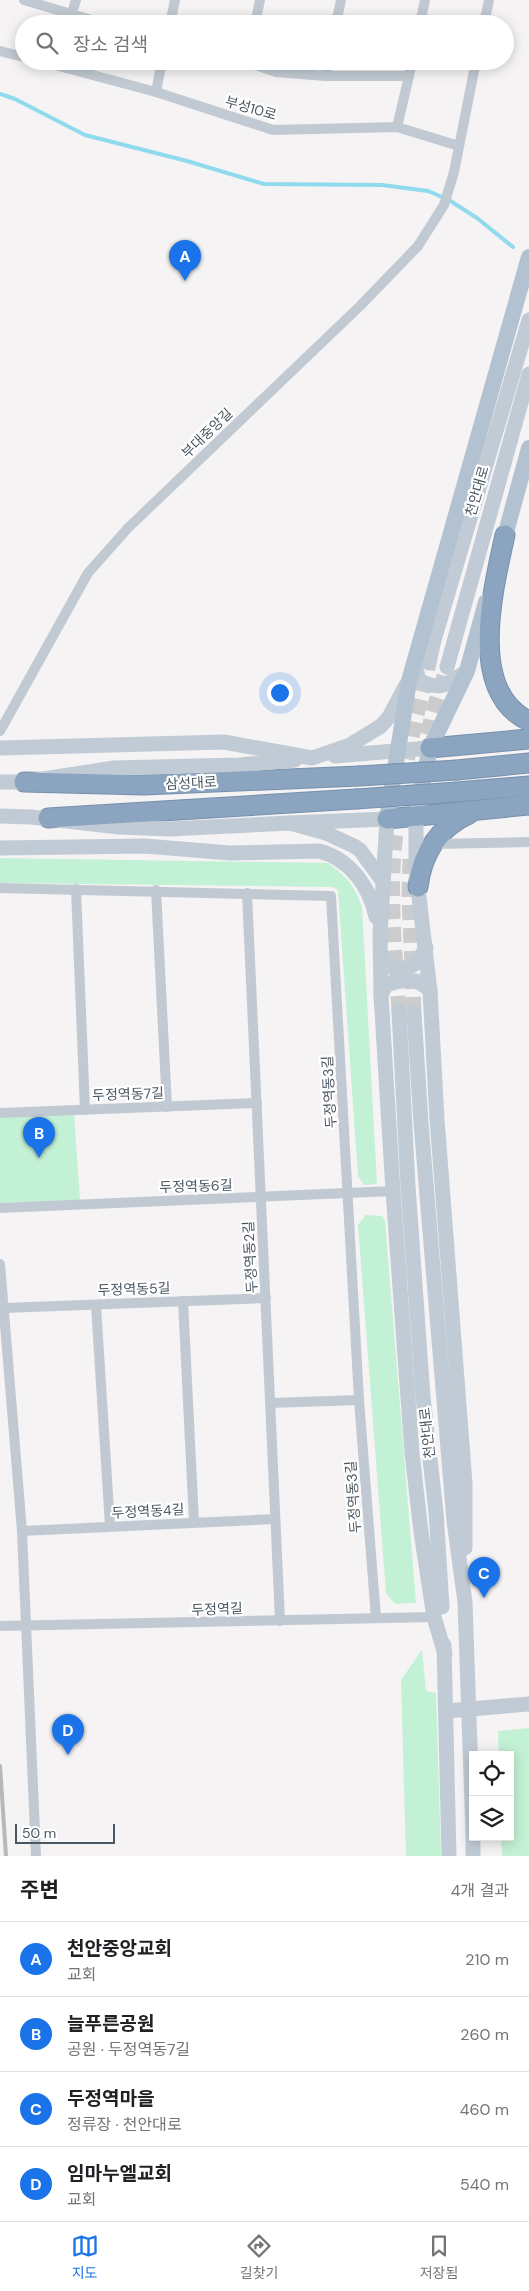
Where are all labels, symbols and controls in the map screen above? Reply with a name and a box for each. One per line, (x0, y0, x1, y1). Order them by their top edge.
search box (15, 15, 514, 70)
icon: search (33, 29, 61, 57)
text: 장소 검색 (73, 32, 148, 57)
street label: 부성10로 (223, 92, 279, 124)
pin: A (169, 240, 201, 281)
street label: 부대중앙길 (178, 404, 236, 462)
street label: 천안대로 (461, 464, 493, 518)
your location (267, 680, 293, 706)
street label: 삼성대로 (165, 773, 217, 793)
street label: 두정역동3길 (318, 1055, 340, 1129)
street label: 두정역동7길 (92, 1084, 164, 1104)
pin: B (23, 1117, 55, 1158)
street label: 두정역동6길 (159, 1176, 233, 1196)
street label: 두정역동2길 (239, 1220, 261, 1294)
street label: 두정역동5길 (97, 1279, 171, 1299)
street label: 천안대로 (415, 1406, 439, 1460)
street label: 두정역동3길 (341, 1460, 365, 1534)
street label: 두정역동4길 (111, 1500, 185, 1522)
pin: C (468, 1557, 500, 1598)
street label: 두정역길 (191, 1599, 243, 1619)
pin: D (52, 1714, 84, 1755)
map controls (469, 1751, 514, 1841)
button: locate (469, 1751, 514, 1796)
button: layers (469, 1796, 514, 1841)
scale bar (15, 1821, 115, 1844)
text: 50 m (22, 1824, 56, 1842)
text: 주변 (20, 1876, 59, 1904)
text: 4개 결과 (451, 1880, 509, 1901)
text: 천안중앙교회 (67, 1936, 172, 1961)
text: A (30, 1949, 42, 1970)
text: 210 m (465, 1949, 509, 1970)
text: 교회 (67, 1964, 96, 1985)
text: 늘푸른공원 (67, 2011, 154, 2036)
text: B (31, 2024, 41, 2045)
text: 260 m (460, 2024, 509, 2045)
text: 공원 · 두정역동7길 (67, 2039, 190, 2060)
text: 두정역마을 (67, 2086, 154, 2111)
text: C (30, 2099, 42, 2120)
text: 460 m (460, 2099, 509, 2120)
text: 정류장 · 천안대로 (67, 2114, 182, 2135)
text: 임마누엘교회 (67, 2161, 172, 2186)
text: D (30, 2174, 42, 2195)
text: 540 m (460, 2174, 509, 2195)
text: 교회 (67, 2189, 96, 2210)
tab: 지도 (71, 2232, 99, 2282)
tab: 길찾기 (240, 2232, 278, 2282)
tab: 저장됨 (420, 2232, 458, 2282)

